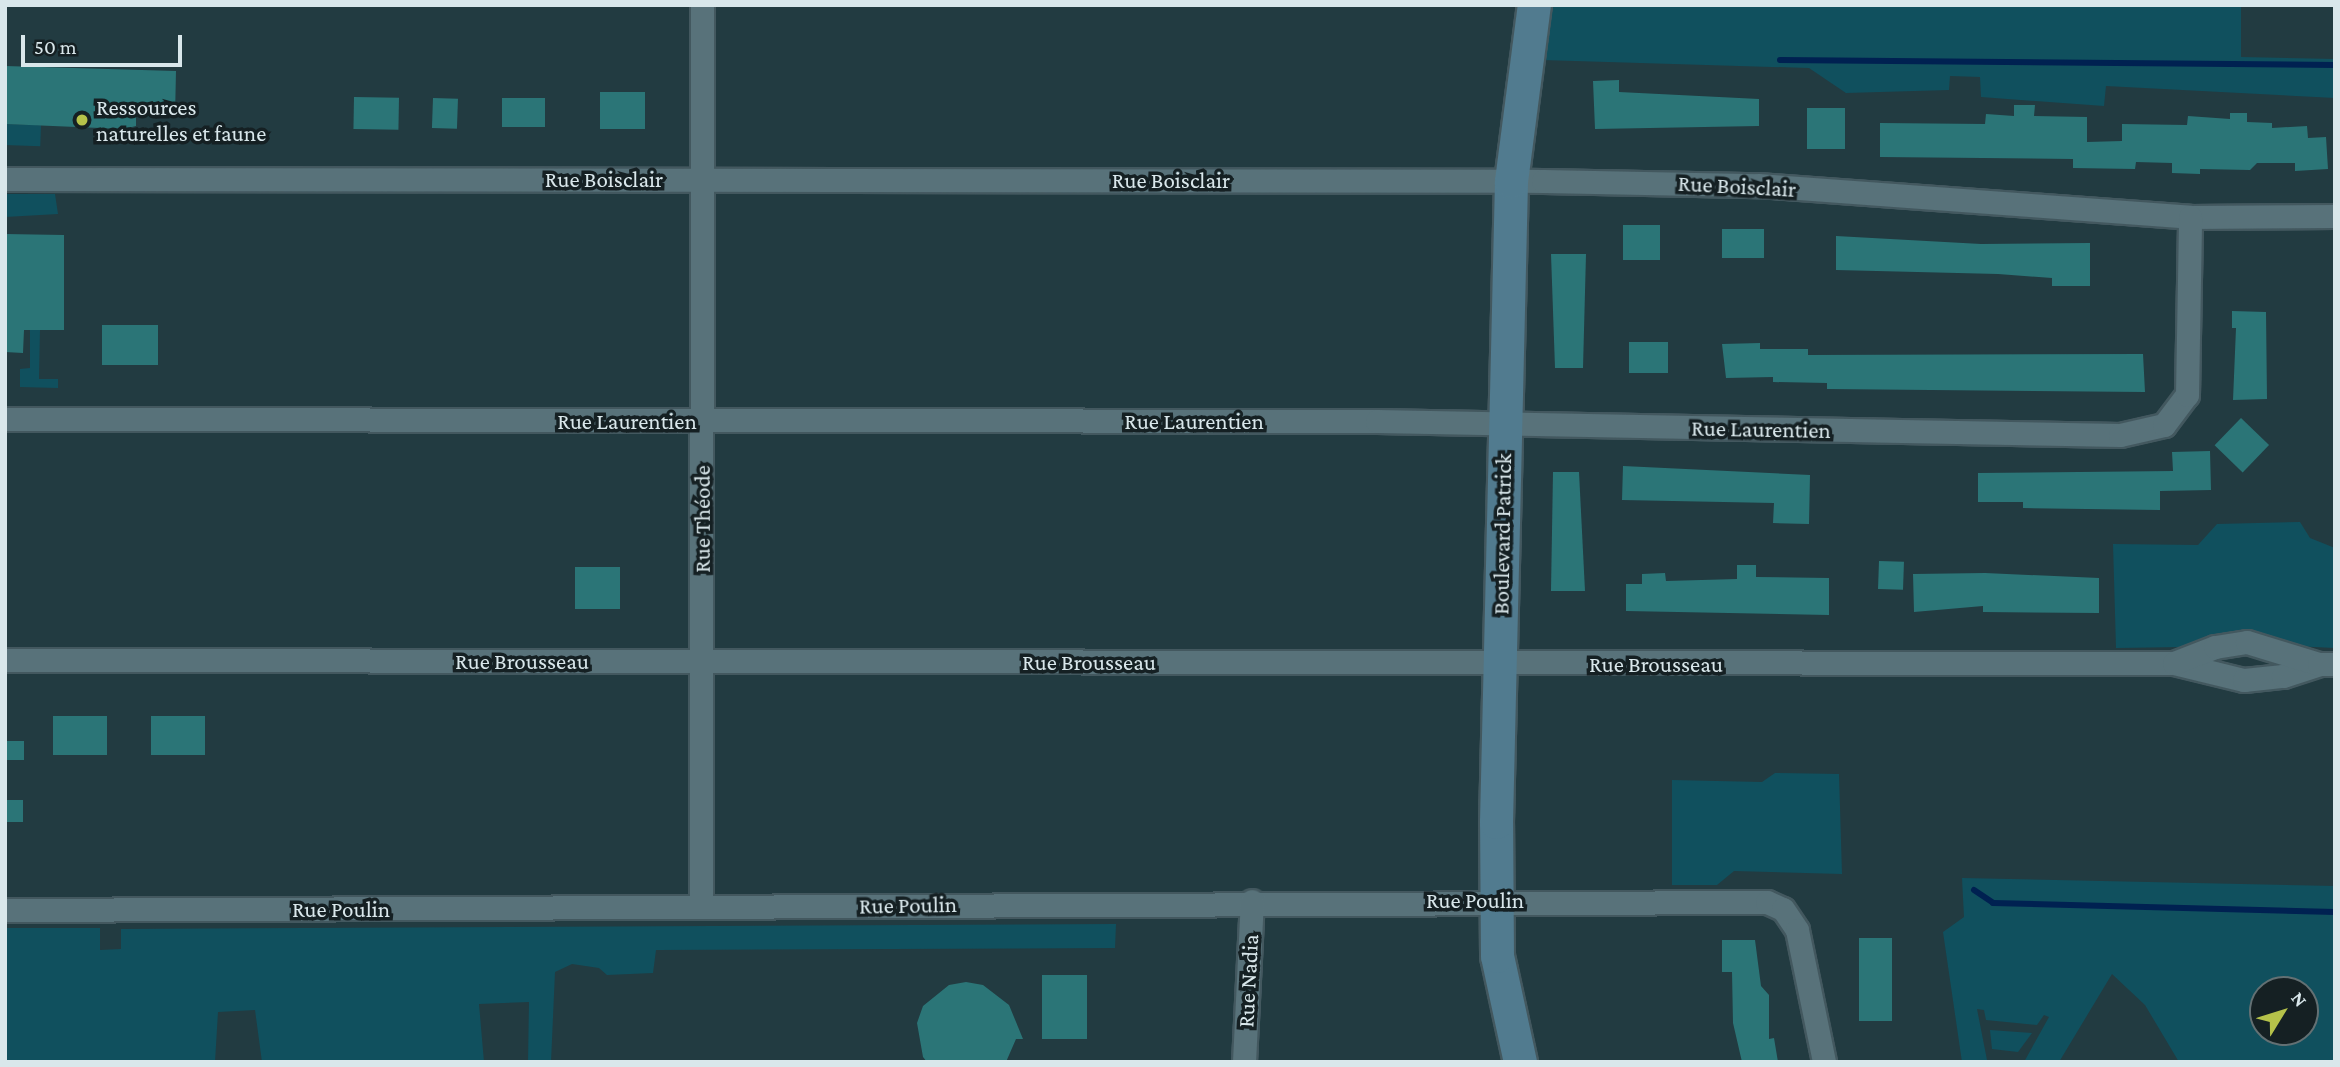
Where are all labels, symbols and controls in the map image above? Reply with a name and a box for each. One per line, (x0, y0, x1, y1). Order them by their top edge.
scale bar (24, 21, 186, 65)
text: 50 m (34, 35, 77, 59)
place label: Ressources naturelles et faune (96, 93, 266, 147)
marker: Ressources naturelles et faune (74, 112, 90, 128)
street label: Rue Boisclair (545, 165, 663, 193)
street label: Rue Boisclair (1112, 166, 1230, 194)
street label: Rue Boisclair (1677, 169, 1797, 203)
street label: Rue Laurentien (557, 407, 697, 435)
street label: Rue Laurentien (1124, 407, 1264, 435)
street label: Rue Laurentien (1691, 414, 1831, 444)
street label: Boulevard Patrick (1487, 453, 1517, 615)
street label: Rue Théode (688, 465, 716, 573)
street label: Rue Brousseau (455, 647, 589, 675)
street label: Rue Brousseau (1022, 648, 1156, 676)
street label: Rue Brousseau (1589, 650, 1723, 678)
street label: Rue Poulin (1426, 886, 1524, 914)
street label: Rue Poulin (859, 890, 957, 920)
street label: Rue Poulin (292, 895, 390, 923)
street label: Rue Nadia (1232, 934, 1264, 1028)
north arrow (2249, 976, 2319, 1046)
text: N (2287, 987, 2312, 1011)

